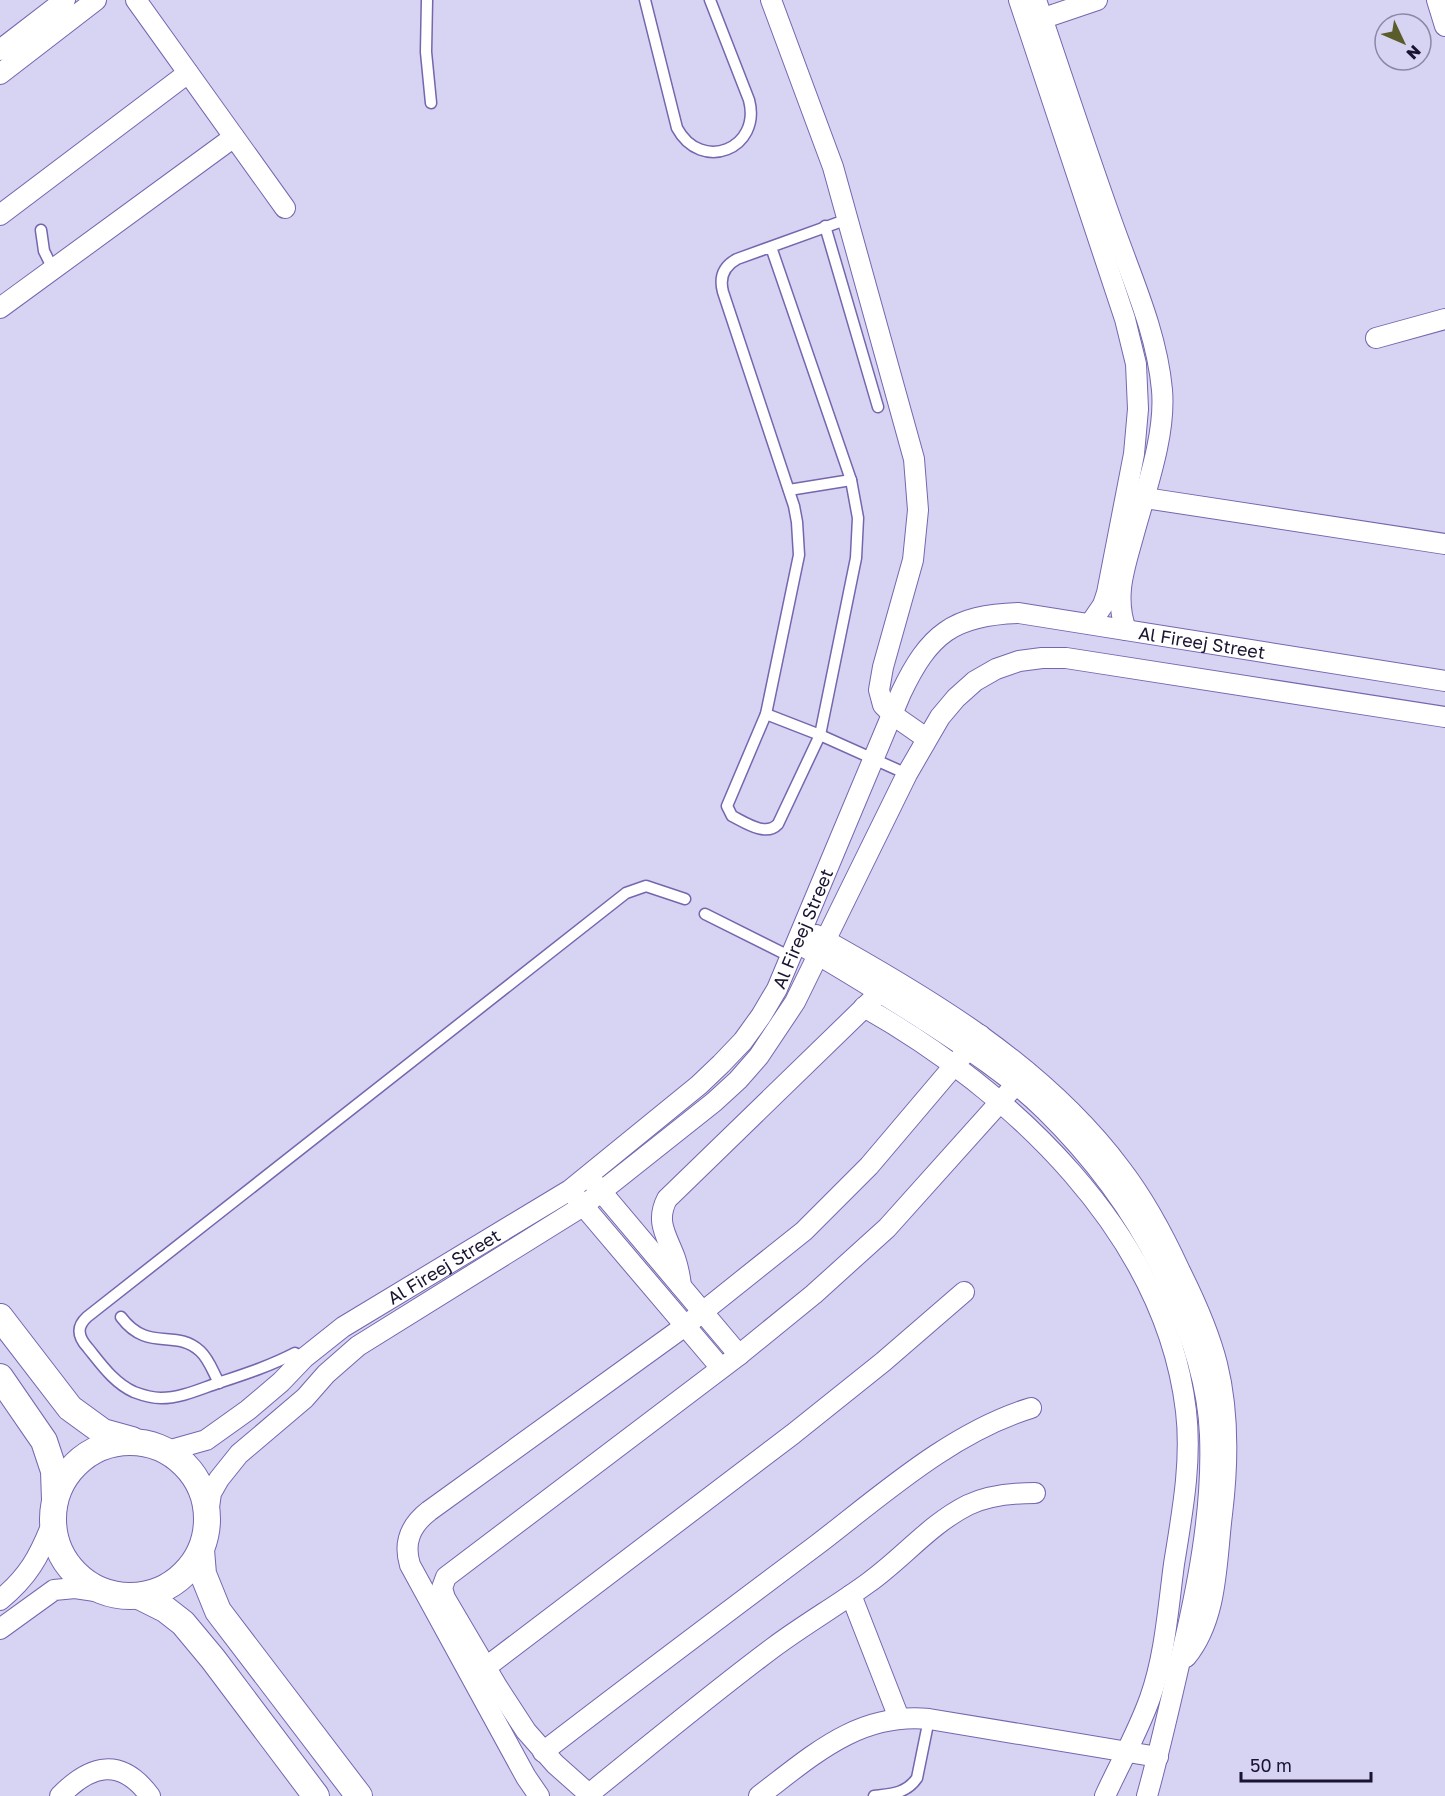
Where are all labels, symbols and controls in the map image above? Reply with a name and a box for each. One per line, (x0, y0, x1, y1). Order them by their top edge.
north arrow (1373, 12, 1433, 72)
text: N (1402, 41, 1425, 64)
street label: Al Fireej Street (1137, 621, 1267, 663)
street label: Al Fireej Street (767, 865, 837, 992)
street label: Al Fireej Street (383, 1224, 504, 1309)
scale bar (1241, 1745, 1372, 1783)
text: 50 m (1250, 1754, 1292, 1776)

